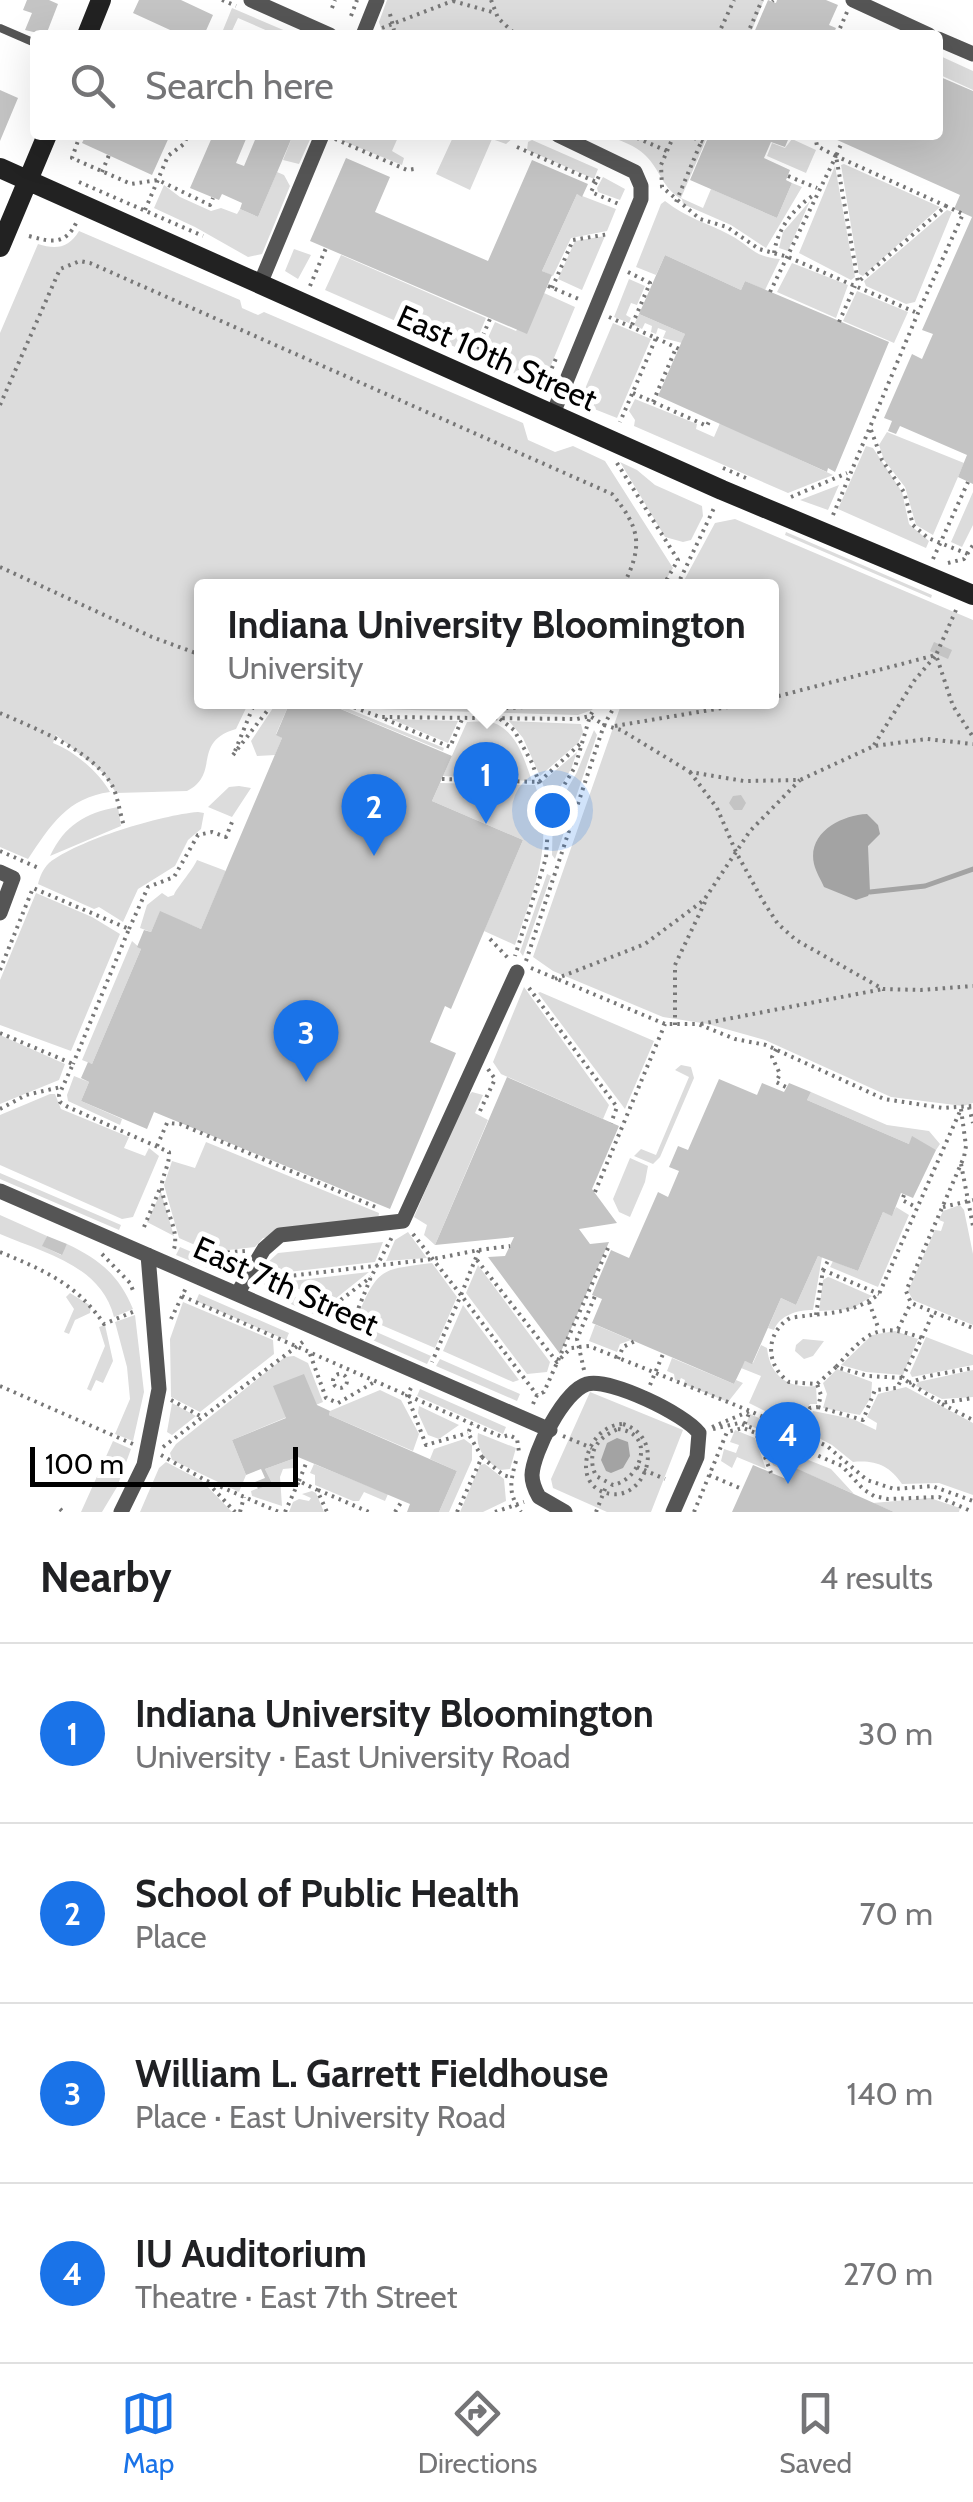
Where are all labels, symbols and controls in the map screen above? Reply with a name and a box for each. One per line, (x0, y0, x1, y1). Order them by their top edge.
search box (30, 30, 943, 140)
icon: search (65, 58, 120, 113)
text: Search here (145, 62, 334, 109)
street label: East 10th Street (391, 296, 603, 419)
popup (194, 579, 779, 709)
text: Indiana University Bloomington (227, 601, 746, 648)
text: University (227, 648, 363, 687)
pin: 1 (454, 742, 518, 824)
pin: 2 (342, 774, 406, 856)
your location (527, 785, 578, 836)
pin: 3 (274, 1000, 338, 1082)
street label: East 7th Street (188, 1227, 385, 1344)
pin: 4 (756, 1402, 820, 1484)
scale bar (30, 1442, 298, 1486)
text: 100 m (45, 1447, 124, 1481)
text: Nearby (40, 1551, 172, 1603)
text: 4 results (820, 1558, 933, 1597)
text: Indiana University Bloomington (135, 1690, 654, 1737)
text: 1 (67, 1714, 78, 1753)
text: 30 m (858, 1714, 933, 1753)
text: University · East University Road (135, 1737, 570, 1776)
text: School of Public Health (135, 1870, 520, 1917)
text: 2 (64, 1894, 81, 1933)
text: 70 m (860, 1894, 933, 1933)
text: Place (135, 1917, 207, 1956)
text: William L. Garrett Fieldhouse (135, 2050, 608, 2097)
text: 3 (64, 2074, 81, 2113)
text: 140 m (846, 2074, 933, 2113)
text: Place · East University Road (135, 2097, 506, 2136)
text: IU Auditorium (135, 2230, 367, 2277)
text: 4 (63, 2254, 82, 2293)
text: 270 m (843, 2254, 933, 2293)
text: Theatre · East 7th Street (135, 2277, 458, 2316)
tab: Map (121, 2386, 176, 2480)
tab: Directions (418, 2386, 537, 2480)
tab: Saved (779, 2386, 852, 2480)

